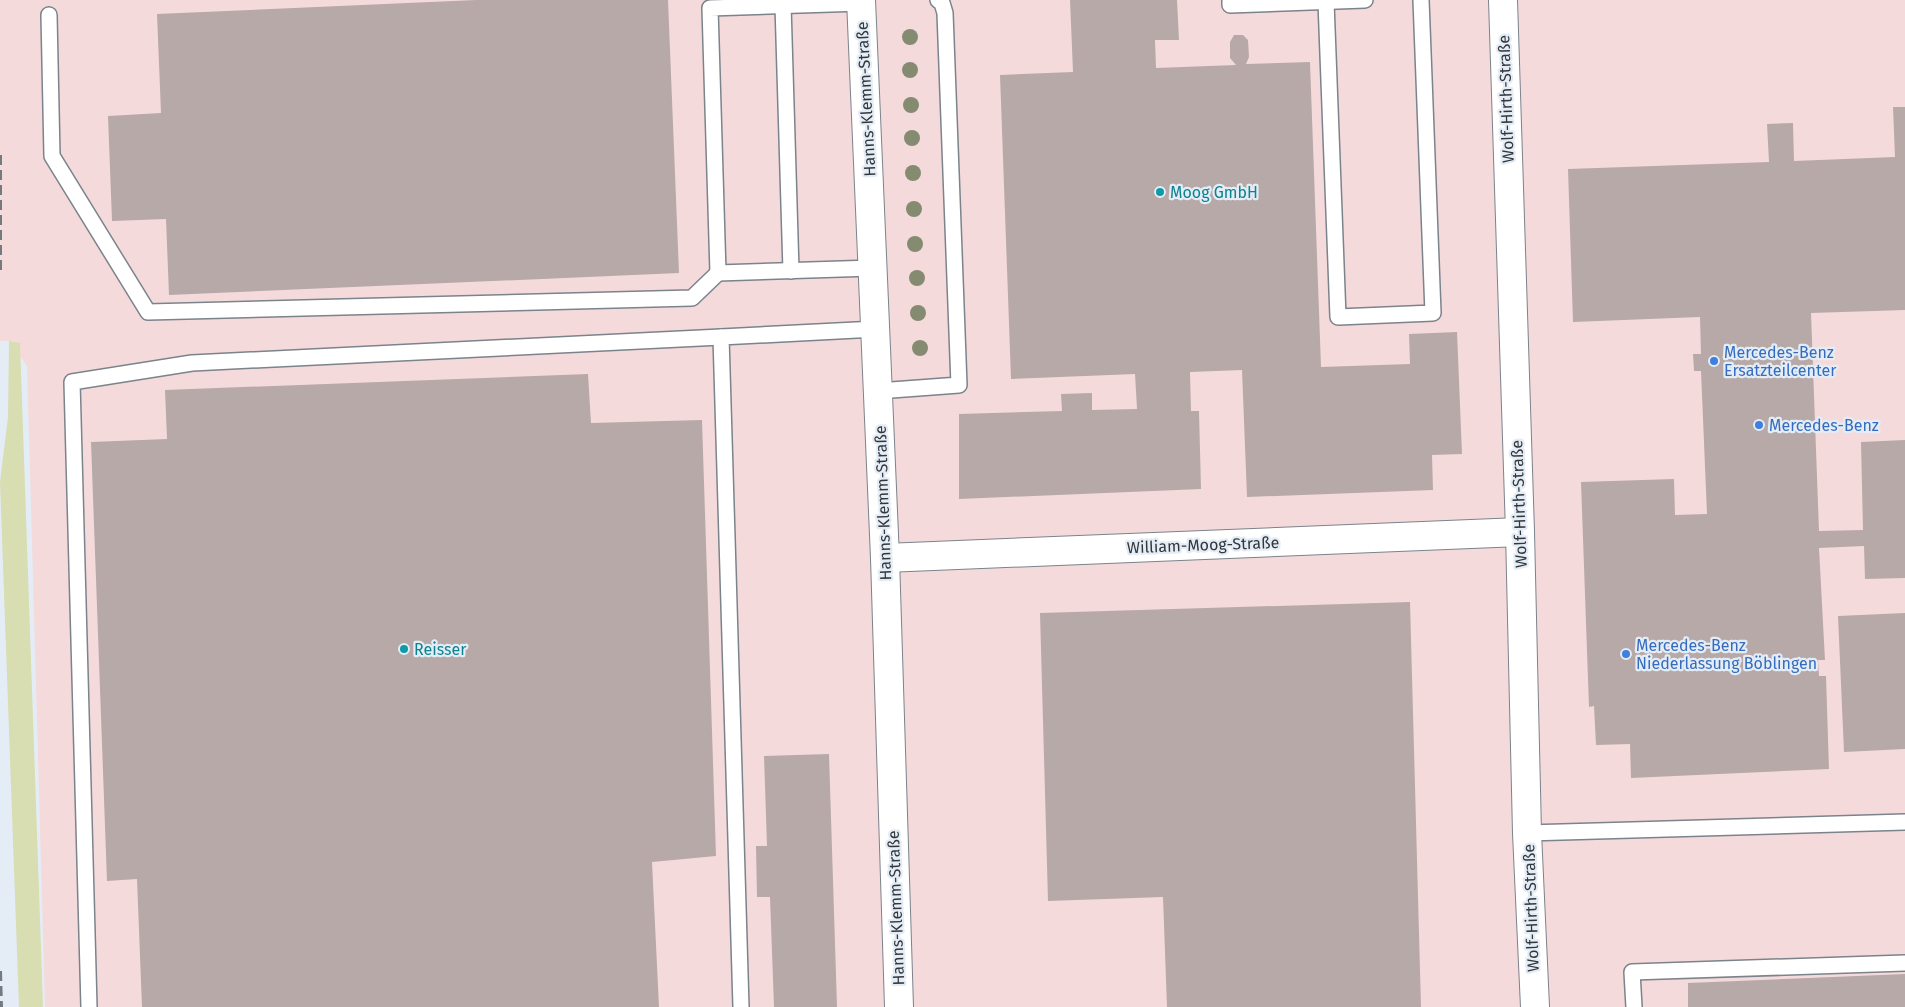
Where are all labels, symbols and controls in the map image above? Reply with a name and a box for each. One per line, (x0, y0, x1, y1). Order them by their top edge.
street label: Hanns-Klemm-Straße (852, 21, 880, 177)
street label: Wolf-Hirth-Straße (1494, 35, 1518, 163)
place label: Moog GmbH (1170, 183, 1258, 202)
marker: Moog GmbH (1154, 186, 1166, 198)
place label: Mercedes-Benz Ersatzteilcenter (1724, 343, 1837, 380)
marker: Mercedes-Benz Ersatzteilcenter (1708, 355, 1720, 367)
place label: Mercedes-Benz (1769, 416, 1879, 435)
marker: Mercedes-Benz (1753, 419, 1765, 431)
street label: Hanns-Klemm-Straße (871, 425, 895, 581)
street label: Wolf-Hirth-Straße (1507, 440, 1531, 568)
street label: William-Moog-Straße (1126, 533, 1280, 557)
place label: Mercedes-Benz Niederlassung Böblingen (1636, 636, 1817, 673)
place label: Reisser (414, 640, 467, 659)
marker: Reisser (398, 643, 410, 655)
marker: Mercedes-Benz Niederlassung Böblingen (1620, 648, 1632, 660)
street label: Hanns-Klemm-Straße (884, 830, 908, 986)
street label: Wolf-Hirth-Straße (1519, 844, 1543, 972)

